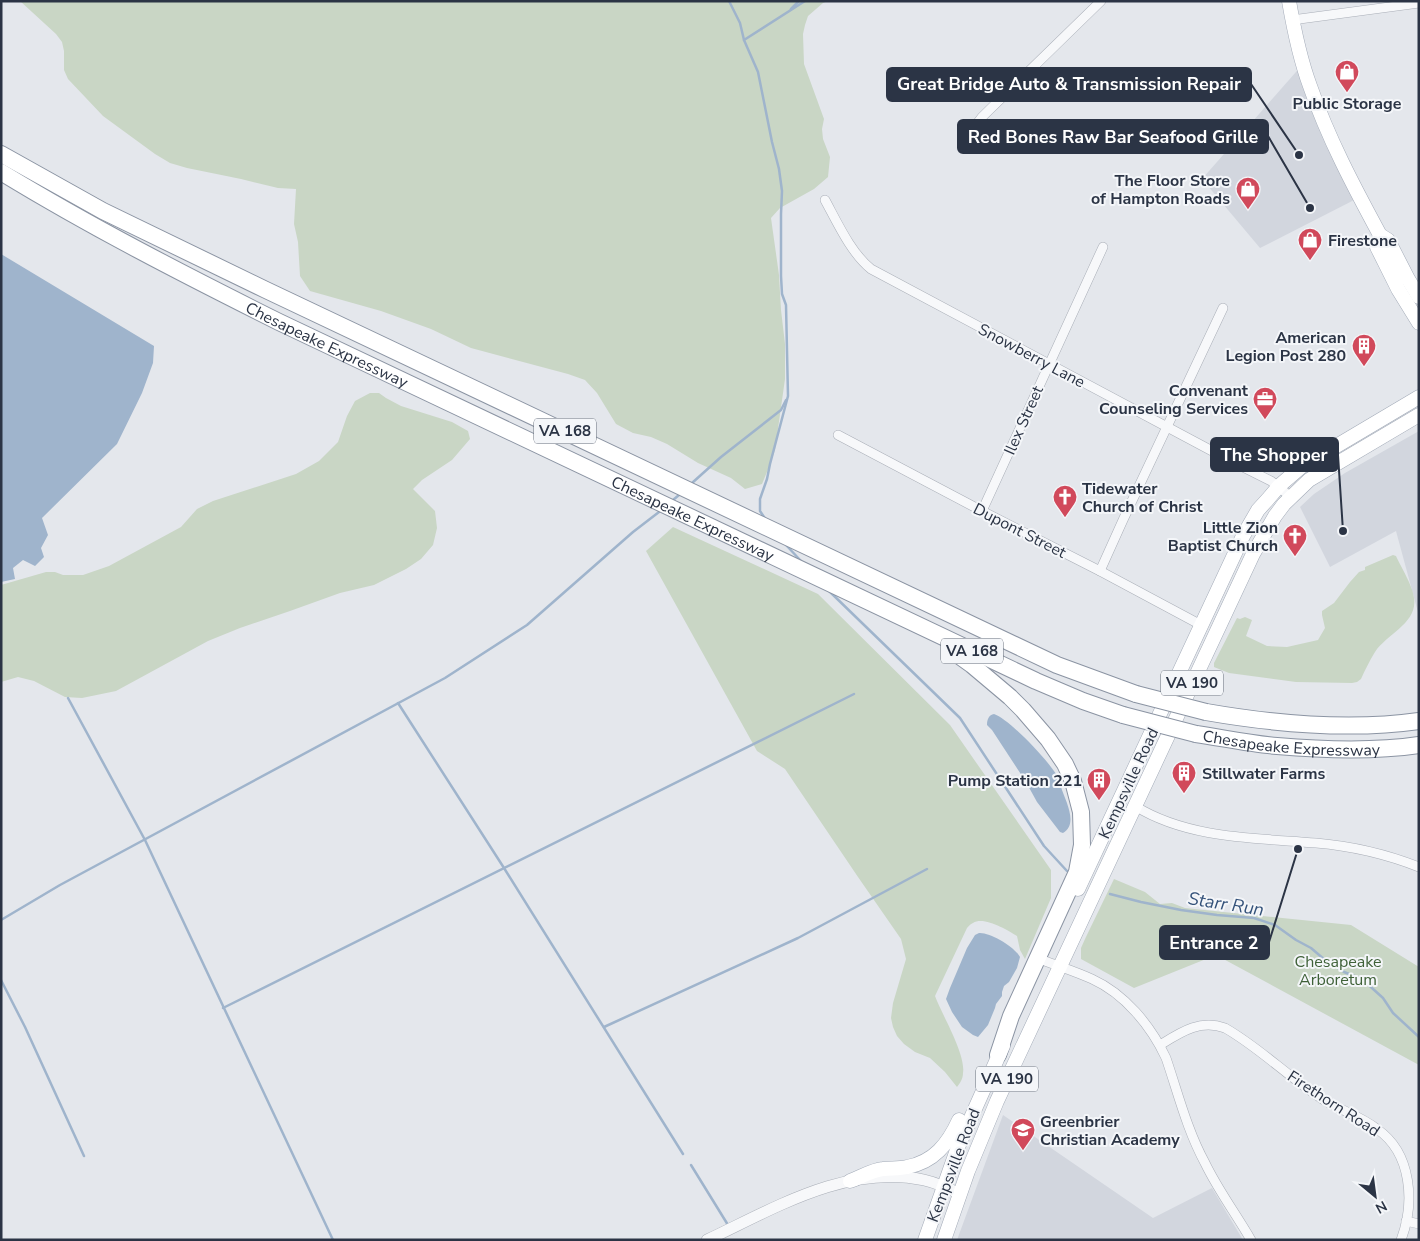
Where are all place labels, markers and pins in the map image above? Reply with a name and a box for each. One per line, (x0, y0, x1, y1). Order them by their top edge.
shop icon: Public Storage (1334, 59, 1360, 93)
callout: Great Bridge Auto & Transmission Repair (887, 68, 1251, 101)
place label: Public Storage (1293, 93, 1402, 115)
callout: Red Bones Raw Bar Seafood Grille (958, 120, 1268, 153)
place label: The Floor Store of Hampton Roads (1091, 170, 1230, 210)
shop icon: The Floor Store of Hampton Roads (1235, 176, 1261, 210)
shop icon: Firestone (1297, 227, 1323, 261)
place label: Firestone (1328, 230, 1397, 252)
place label: American Legion Post 280 (1226, 327, 1346, 367)
building icon: American Legion Post 280 (1351, 333, 1377, 367)
place label: Convenant Counseling Services (1099, 380, 1249, 420)
office icon: Convenant Counseling Services (1252, 386, 1278, 420)
callout: The Shopper (1211, 438, 1338, 471)
place label: Tidewater Church of Christ (1082, 478, 1203, 518)
church icon: Tidewater Church of Christ (1052, 484, 1078, 518)
place label: Little Zion Baptist Church (1168, 517, 1278, 557)
church icon: Little Zion Baptist Church (1282, 523, 1308, 557)
building icon: Stillwater Farms (1171, 760, 1197, 794)
place label: Stillwater Farms (1202, 763, 1326, 785)
building icon: Pump Station 221 (1086, 767, 1112, 801)
place label: Pump Station 221 (948, 770, 1082, 792)
callout: Entrance 2 (1160, 926, 1269, 959)
place label: Greenbrier Christian Academy (1040, 1111, 1180, 1151)
school or university icon: Greenbrier Christian Academy (1010, 1117, 1036, 1151)

